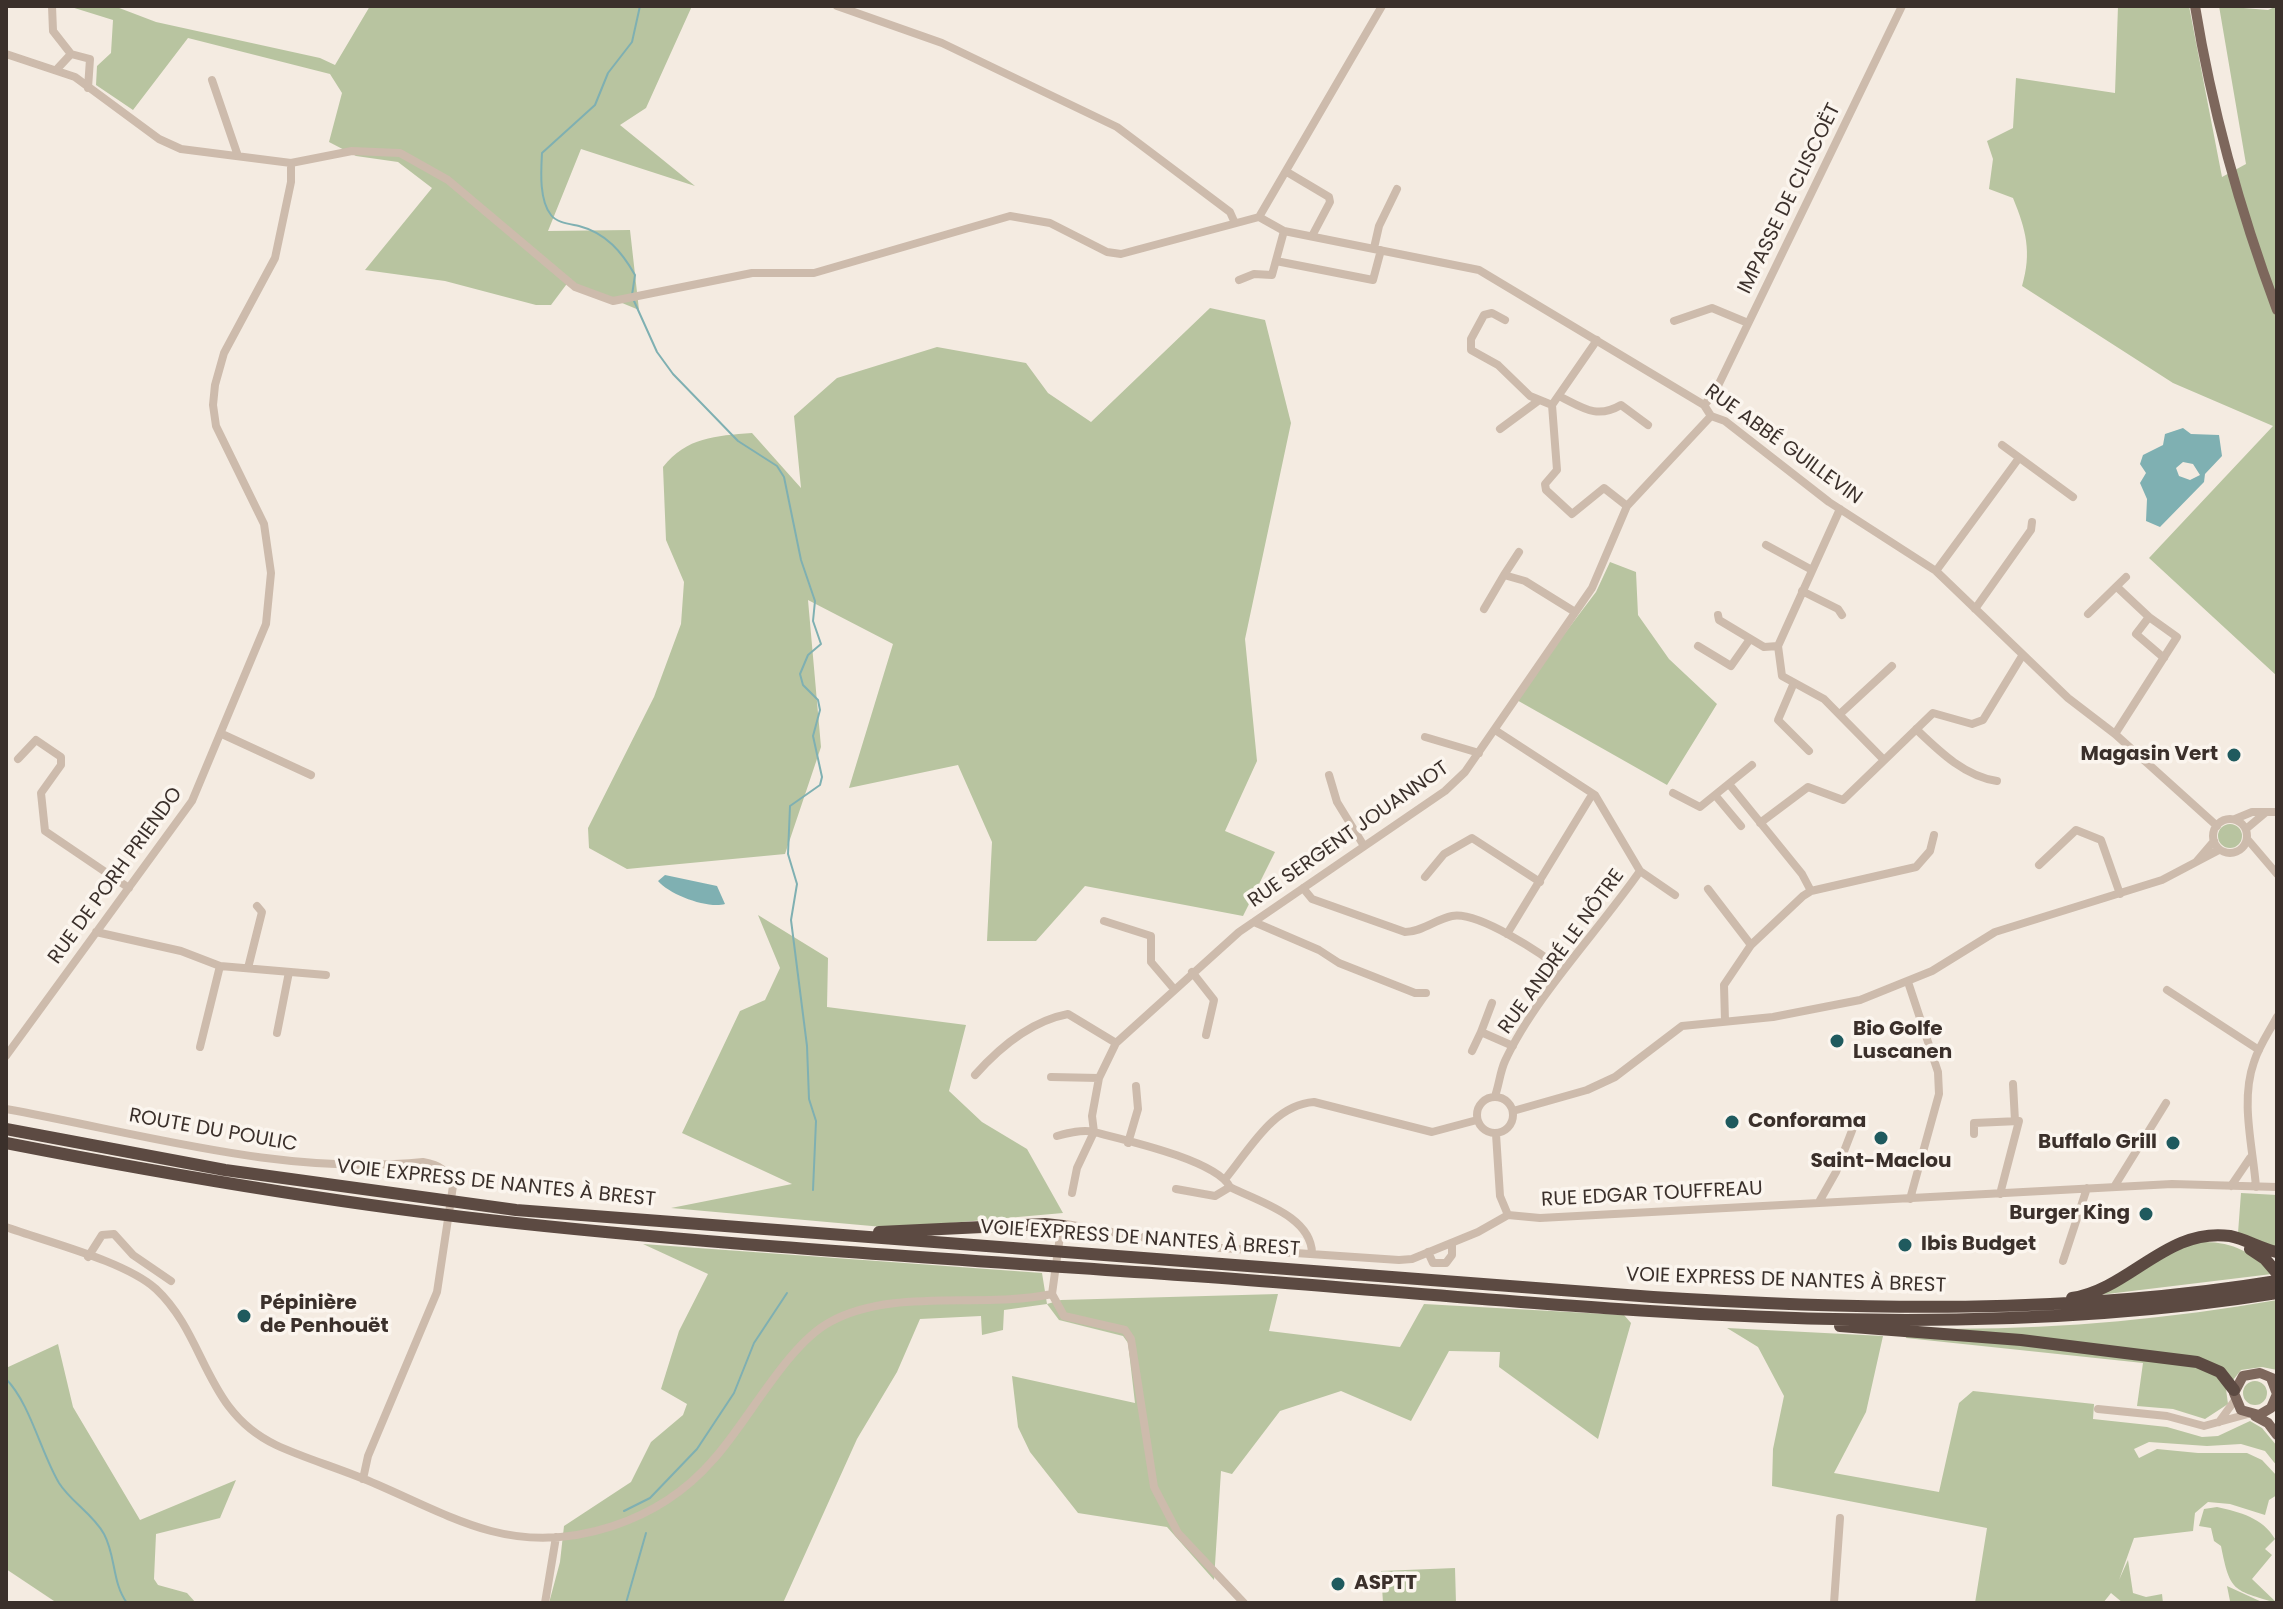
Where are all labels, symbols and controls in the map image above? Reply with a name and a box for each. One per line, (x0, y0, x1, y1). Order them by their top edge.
street label: IMPASSE DE CLISCOËT (1733, 100, 1847, 298)
street label: RUE ABBÉ GUILLEVIN (1700, 380, 1866, 510)
place label: Magasin Vert (2081, 743, 2218, 767)
marker: Magasin Vert (2225, 746, 2243, 764)
street label: RUE SERGENT JOUANNOT (1244, 757, 1454, 913)
street label: RUE DE PORH PRIENDO (44, 783, 188, 969)
street label: RUE ANDRÉ LE NÔTRE (1494, 865, 1630, 1039)
place label: Bio Golfe Luscanen (1853, 1018, 1952, 1065)
marker: Bio Golfe Luscanen (1828, 1032, 1846, 1050)
street label: ROUTE DU POULIC (127, 1104, 299, 1158)
place label: Conforama (1748, 1110, 1866, 1134)
marker: Conforama (1723, 1113, 1741, 1131)
marker: Saint-Maclou (1872, 1129, 1890, 1147)
place label: Buffalo Grill (2038, 1131, 2157, 1155)
marker: Buffalo Grill (2164, 1134, 2182, 1152)
place label: Saint-Maclou (1810, 1150, 1952, 1174)
street label: VOIE EXPRESS DE NANTES À BREST (335, 1155, 657, 1213)
street label: RUE EDGAR TOUFFREAU (1541, 1177, 1763, 1213)
place label: Burger King (2009, 1202, 2130, 1226)
marker: Burger King (2137, 1205, 2155, 1223)
street label: VOIE EXPRESS DE NANTES À BREST (979, 1216, 1301, 1262)
place label: Ibis Budget (1921, 1233, 2036, 1257)
marker: Ibis Budget (1896, 1236, 1914, 1254)
street label: VOIE EXPRESS DE NANTES À BREST (1625, 1263, 1947, 1299)
place label: Pépinière de Penhouët (260, 1292, 389, 1339)
marker: Pépinière de Penhouët (235, 1307, 253, 1325)
place label: ASPTT (1354, 1572, 1417, 1596)
marker: ASPTT (1329, 1575, 1347, 1593)

